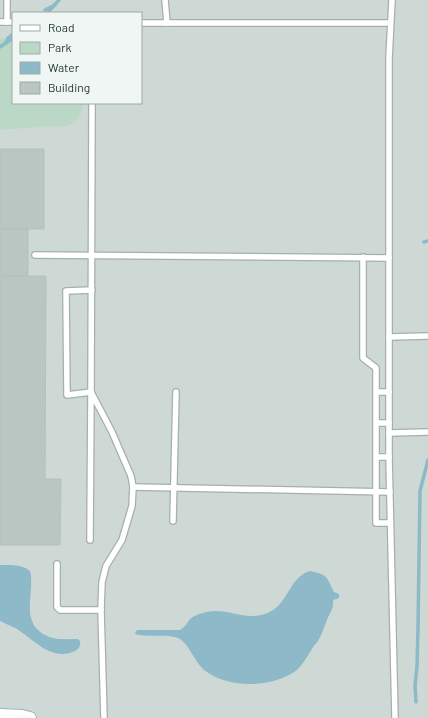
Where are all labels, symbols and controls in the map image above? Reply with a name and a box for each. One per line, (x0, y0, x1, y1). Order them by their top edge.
legend (12, 12, 142, 104)
text: Road (48, 20, 75, 34)
text: Park (48, 40, 72, 54)
text: Water (48, 60, 80, 74)
text: Building (48, 80, 90, 94)

